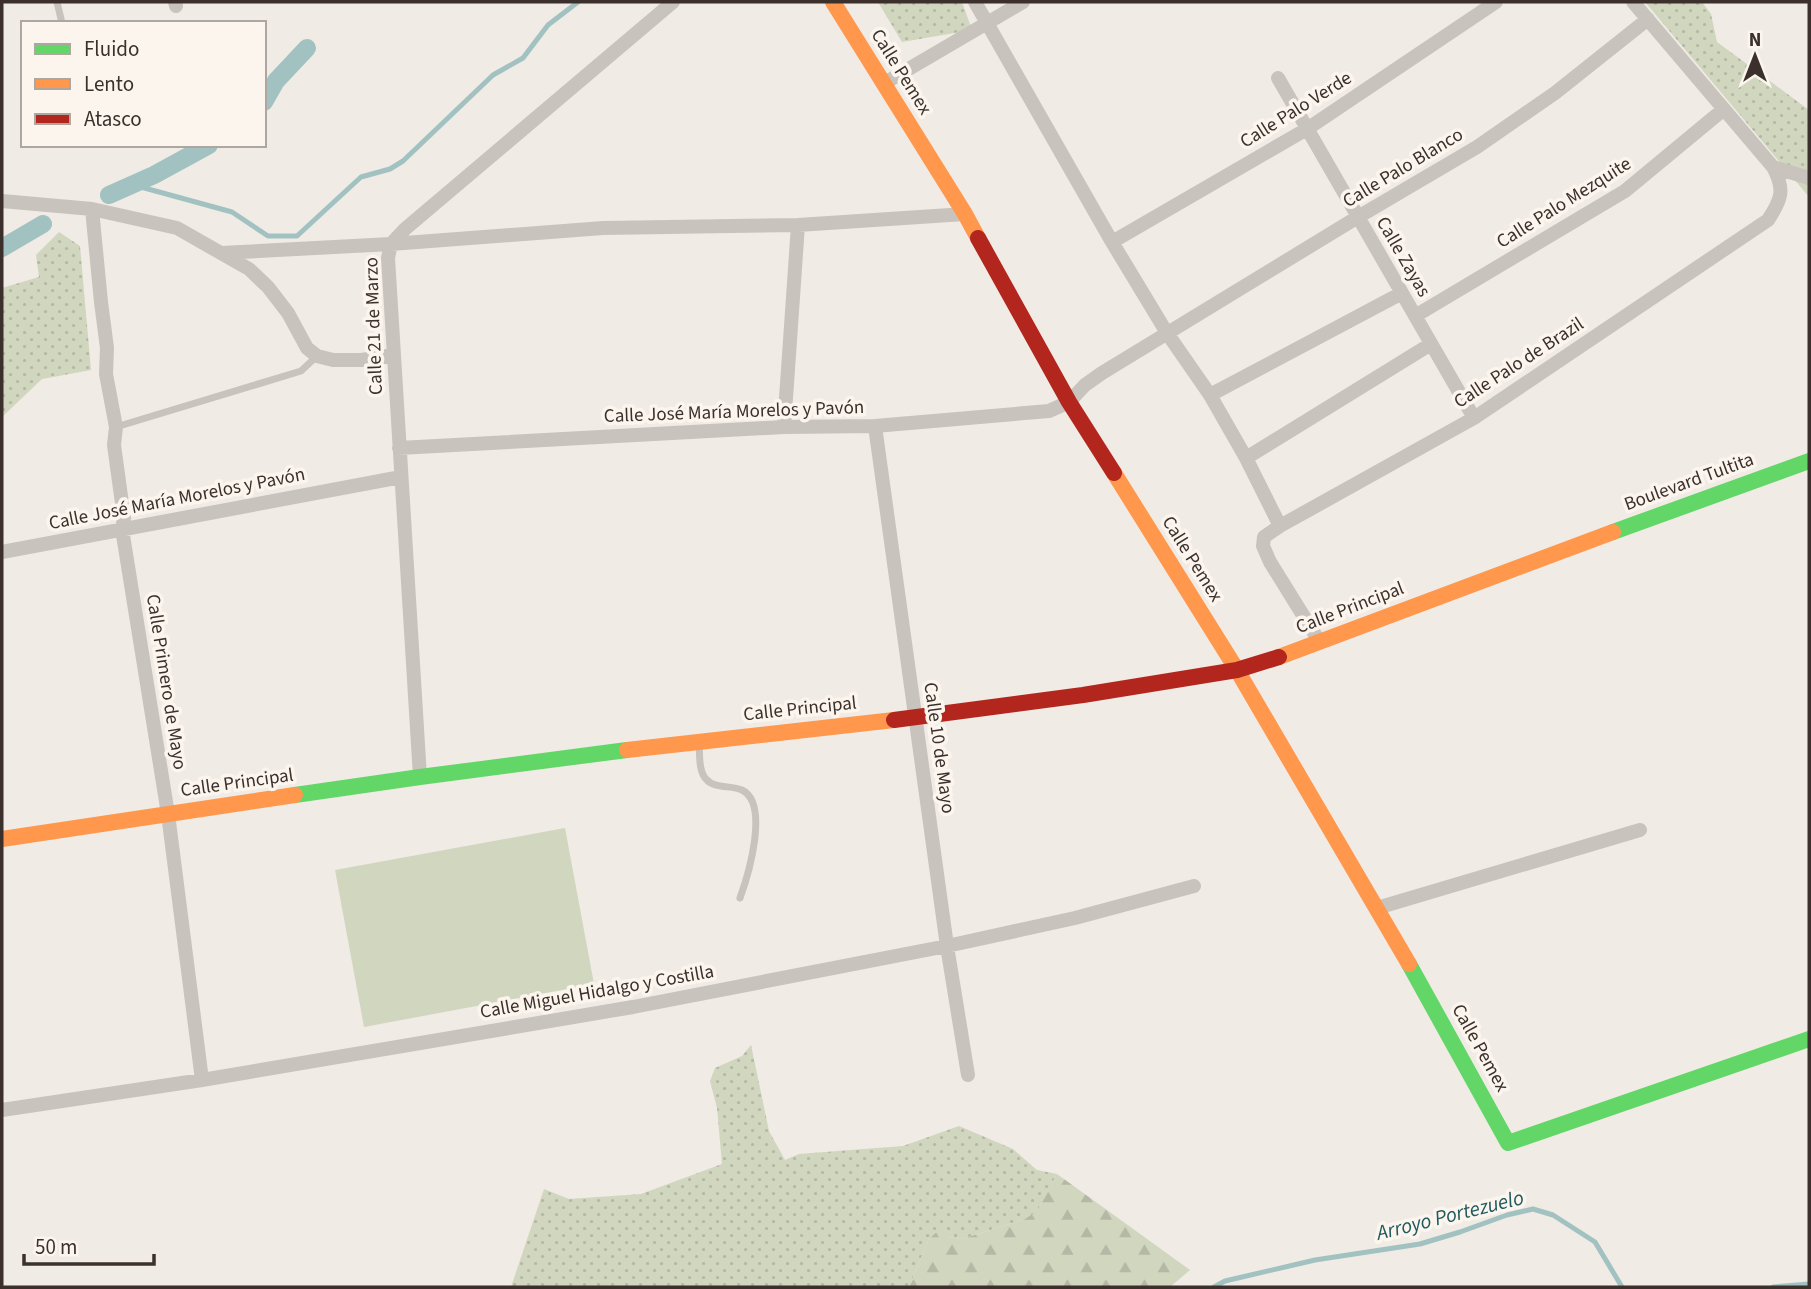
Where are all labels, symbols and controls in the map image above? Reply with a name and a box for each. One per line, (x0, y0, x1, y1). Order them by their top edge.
legend (21, 21, 266, 147)
north arrow (1720, 21, 1790, 91)
street label: Calle Pemex (864, 24, 938, 121)
text: N (1749, 27, 1761, 54)
text: Fluido (84, 34, 139, 64)
street label: Calle Palo Verde (1235, 65, 1357, 155)
text: Lento (84, 69, 134, 99)
text: Atasco (84, 104, 142, 134)
street label: Calle Palo Blanco (1338, 121, 1468, 215)
street label: Calle Palo Mezquite (1492, 151, 1636, 255)
street label: Calle Zayas (1369, 212, 1437, 302)
street label: Calle 21 de Marzo (358, 257, 390, 395)
street label: Calle Palo de Brazil (1449, 311, 1589, 415)
street label: Calle José María Morelos y Pavón (603, 394, 865, 430)
street label: Boulevard Tultita (1620, 446, 1758, 518)
street label: Calle José María Morelos y Pavón (47, 461, 307, 537)
street label: Calle Pemex (1155, 511, 1229, 608)
street label: Calle Principal (1292, 575, 1408, 641)
street label: Calle Primero de Mayo (139, 592, 193, 772)
street label: Calle 10 de Mayo (916, 681, 962, 815)
street label: Calle Principal (742, 690, 858, 728)
street label: Calle Principal (179, 762, 295, 804)
street label: Calle Miguel Hidalgo y Costilla (478, 958, 716, 1026)
street label: Calle Pemex (1445, 999, 1515, 1097)
water label: Arroyo Portezuelo (1371, 1182, 1527, 1248)
scale bar (24, 1222, 154, 1266)
text: 50 m (35, 1232, 77, 1262)

